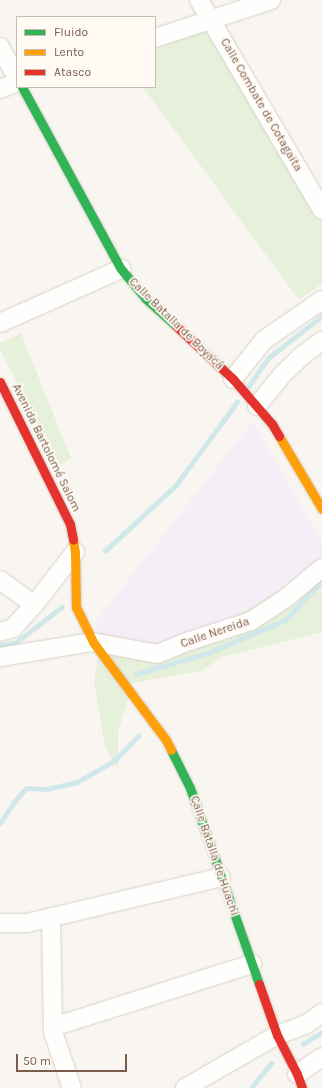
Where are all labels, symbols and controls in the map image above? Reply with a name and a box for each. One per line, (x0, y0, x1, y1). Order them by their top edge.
legend (16, 16, 156, 88)
text: Fluido (54, 25, 88, 39)
street label: Calle Combate de Cotagaita (217, 36, 305, 174)
text: Lento (54, 45, 84, 59)
text: Atasco (54, 65, 91, 79)
street label: Calle Batalla de Boyacá (126, 275, 226, 373)
street label: Avenida Bartolomé Salom (9, 382, 83, 514)
street label: Calle Nereida (179, 614, 251, 652)
street label: Calle Batalla de Huachi (187, 794, 241, 918)
scale bar (18, 1046, 129, 1072)
text: 50 m (23, 1054, 51, 1068)

